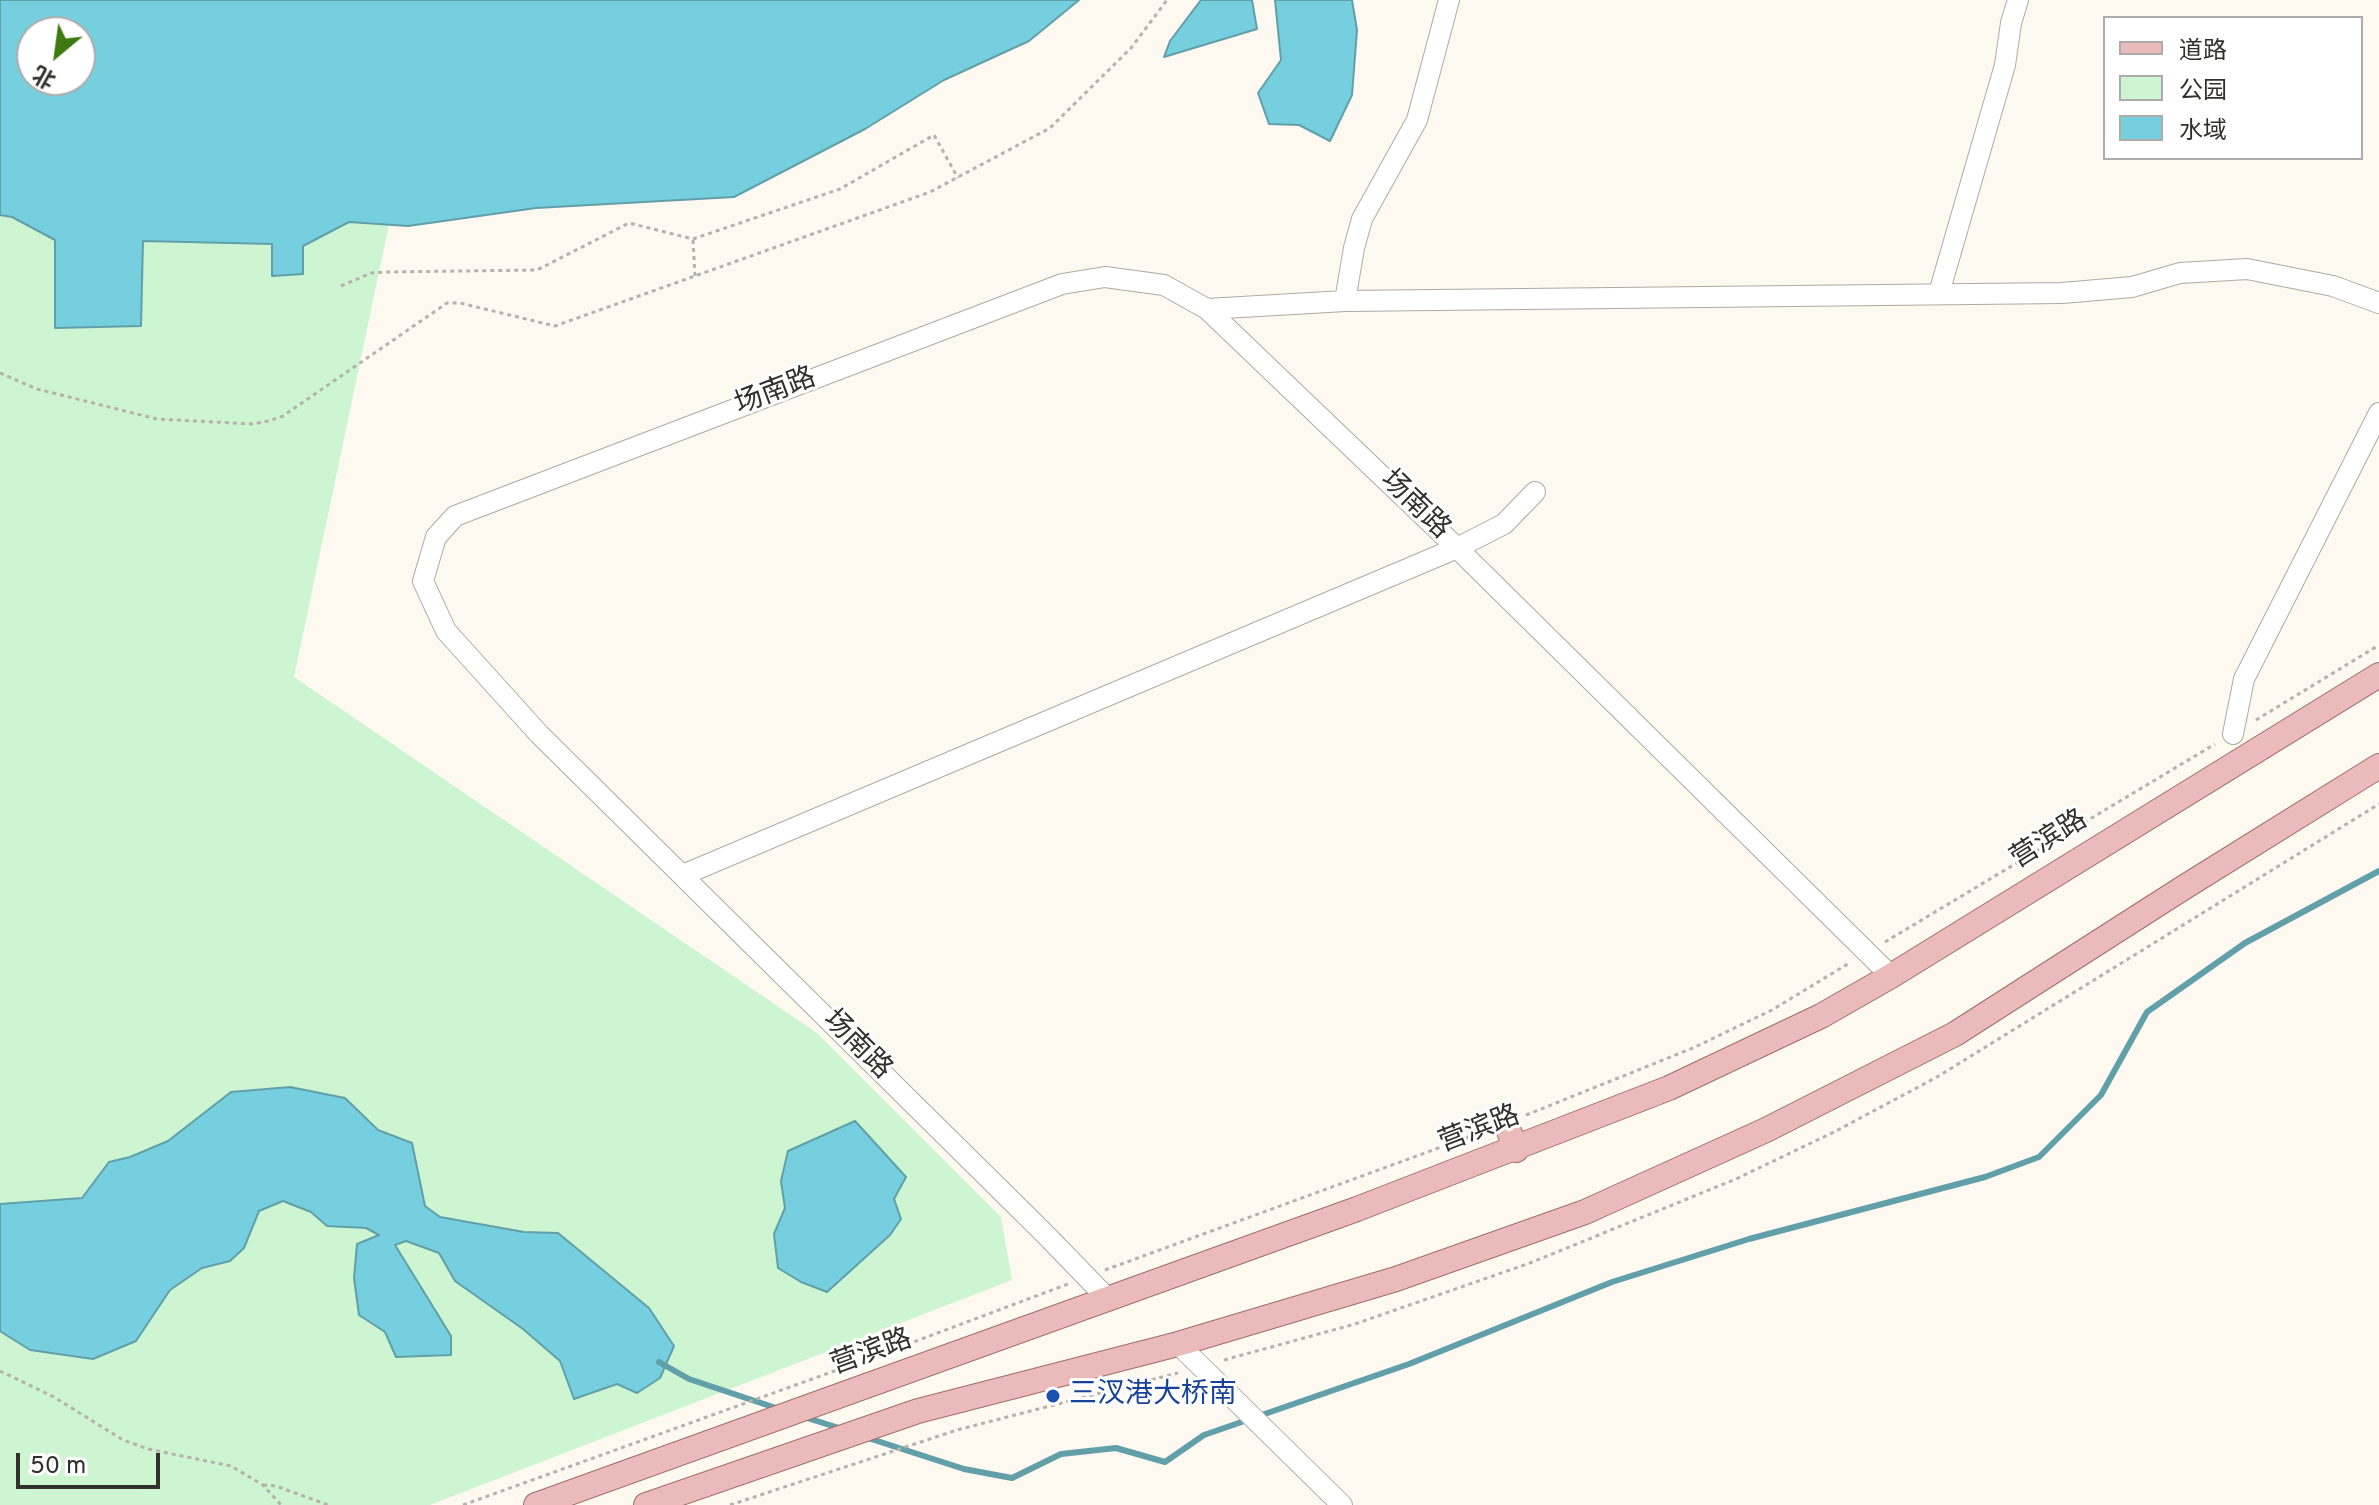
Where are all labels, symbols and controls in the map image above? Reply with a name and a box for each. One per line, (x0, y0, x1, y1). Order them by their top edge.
north arrow (16, 16, 96, 96)
legend (2103, 16, 2363, 160)
text: 道路 (2179, 37, 2227, 67)
text: 北 (29, 59, 61, 93)
text: 公园 (2179, 77, 2227, 107)
text: 水域 (2179, 117, 2227, 147)
street label: 场南路 (731, 362, 821, 424)
street label: 场南路 (1372, 465, 1456, 547)
street label: 营滨路 (2005, 804, 2095, 878)
street label: 场南路 (814, 1004, 898, 1088)
street label: 营滨路 (1435, 1100, 1525, 1162)
street label: 营滨路 (827, 1324, 917, 1384)
place label: 三汊港大桥南 (1069, 1379, 1237, 1413)
marker: 三汊港大桥南 (1044, 1387, 1062, 1405)
scale bar (20, 1437, 164, 1487)
text: 50 m (30, 1452, 86, 1482)

